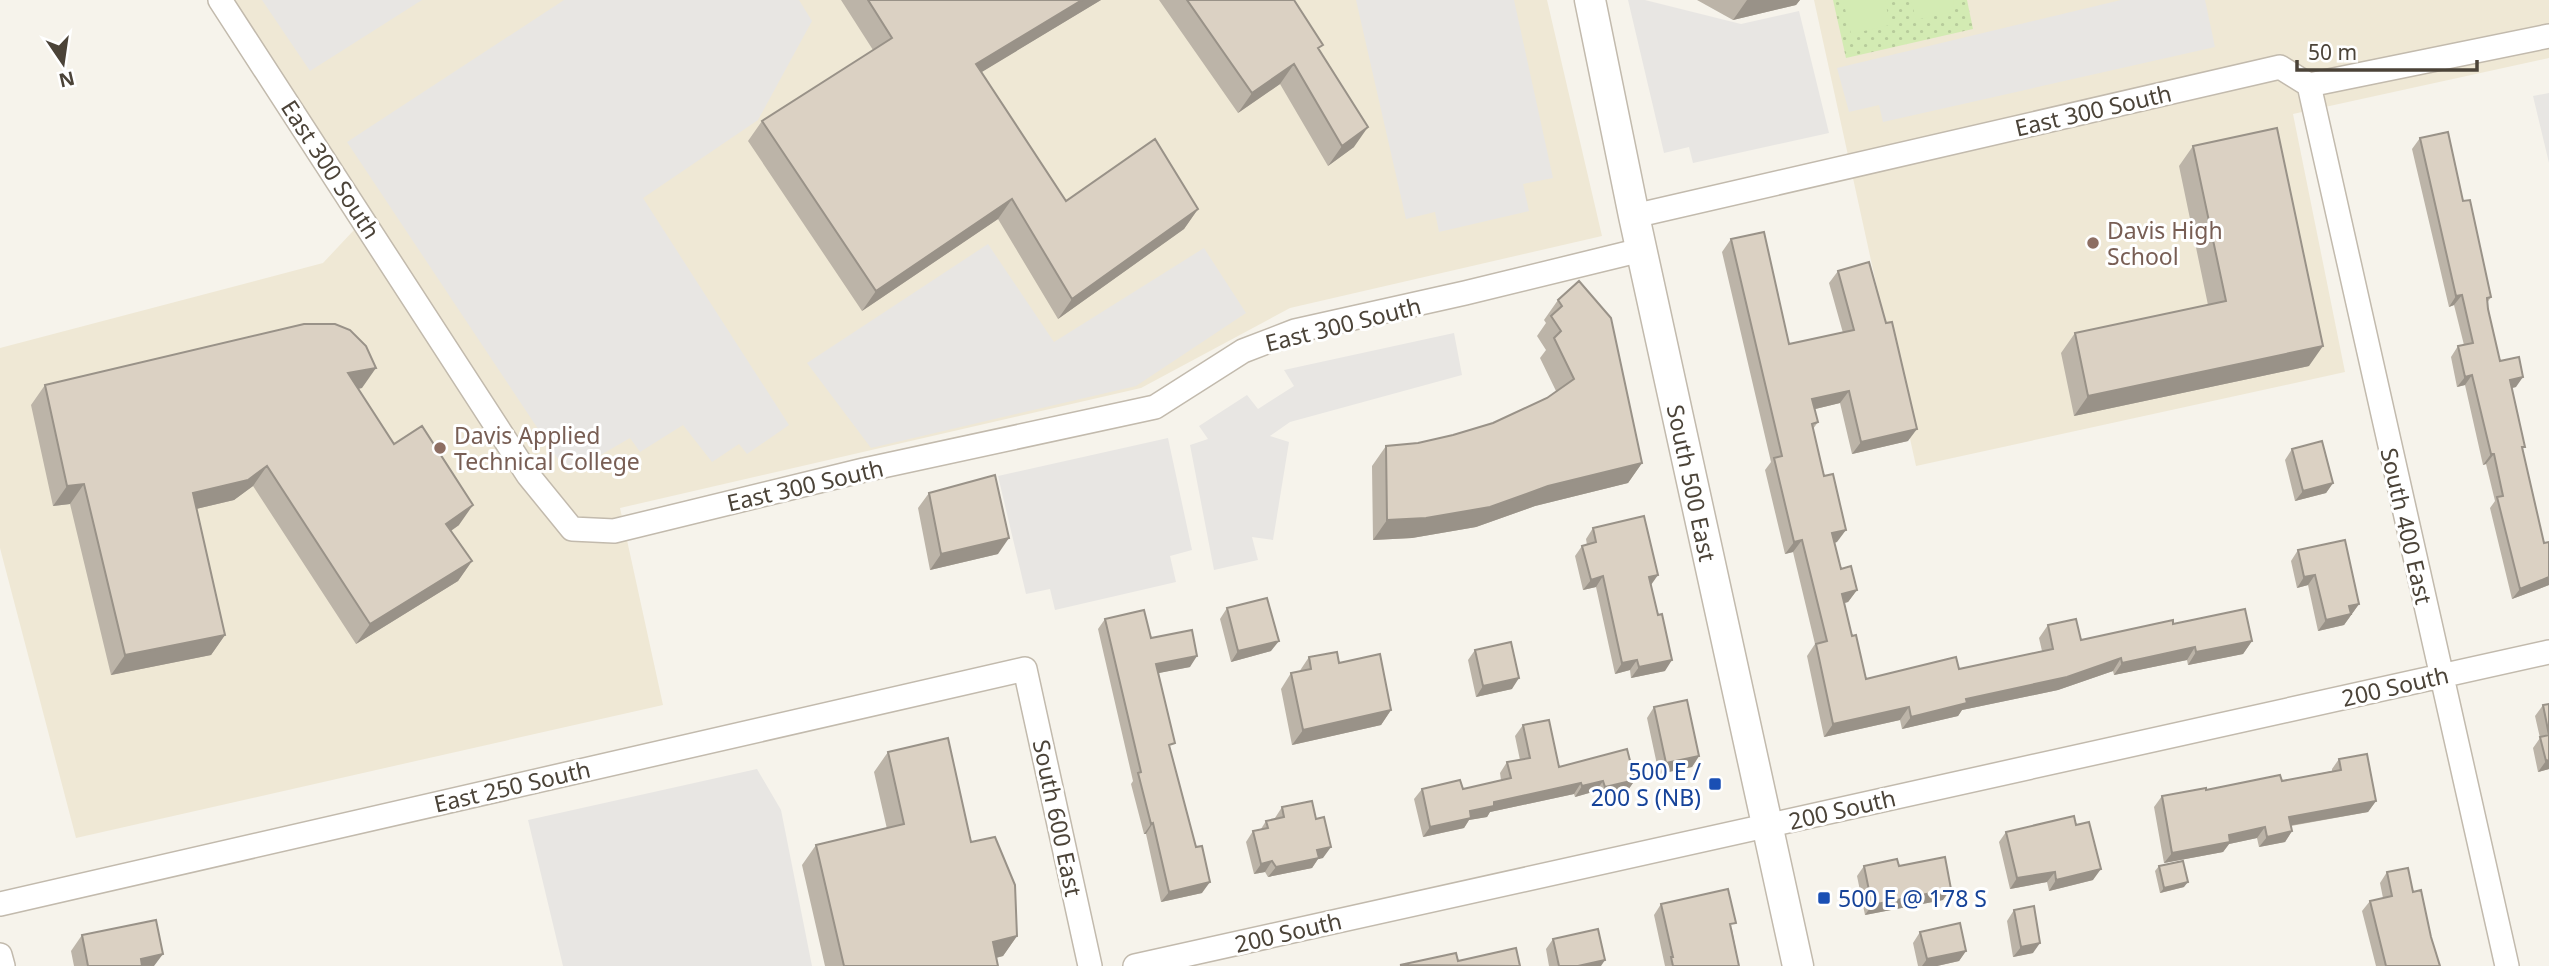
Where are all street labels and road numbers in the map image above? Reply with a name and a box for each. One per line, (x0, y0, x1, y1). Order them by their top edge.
street label: East 300 South (2012, 76, 2174, 144)
street label: East 300 South (274, 93, 388, 245)
street label: East 300 South (1262, 289, 1424, 359)
street label: South 500 East (1660, 402, 1724, 564)
street label: South 400 East (2373, 445, 2441, 607)
street label: East 300 South (724, 451, 886, 519)
street label: 200 South (2338, 658, 2452, 714)
street label: South 600 East (1026, 737, 1090, 899)
street label: East 250 South (431, 752, 593, 820)
street label: 200 South (1785, 781, 1899, 837)
street label: 200 South (1231, 904, 1345, 960)

